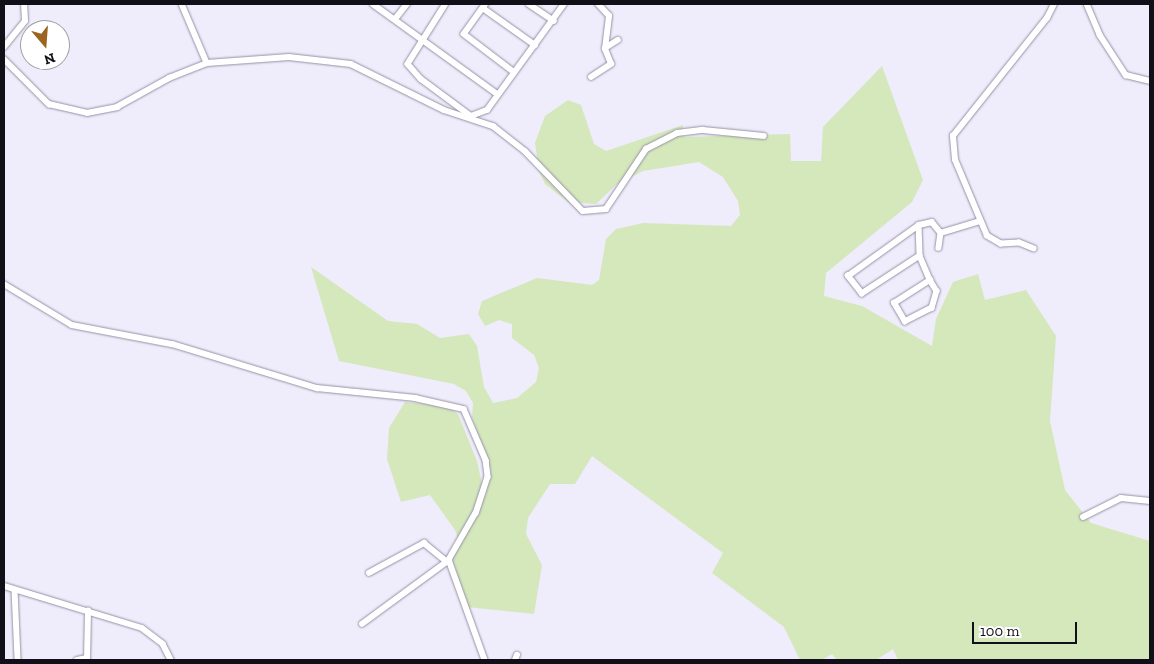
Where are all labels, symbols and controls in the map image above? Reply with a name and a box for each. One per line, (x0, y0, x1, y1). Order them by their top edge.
north arrow (20, 20, 70, 70)
text: N (42, 49, 57, 69)
scale bar (974, 612, 1079, 644)
text: 100 m (980, 622, 1019, 640)

